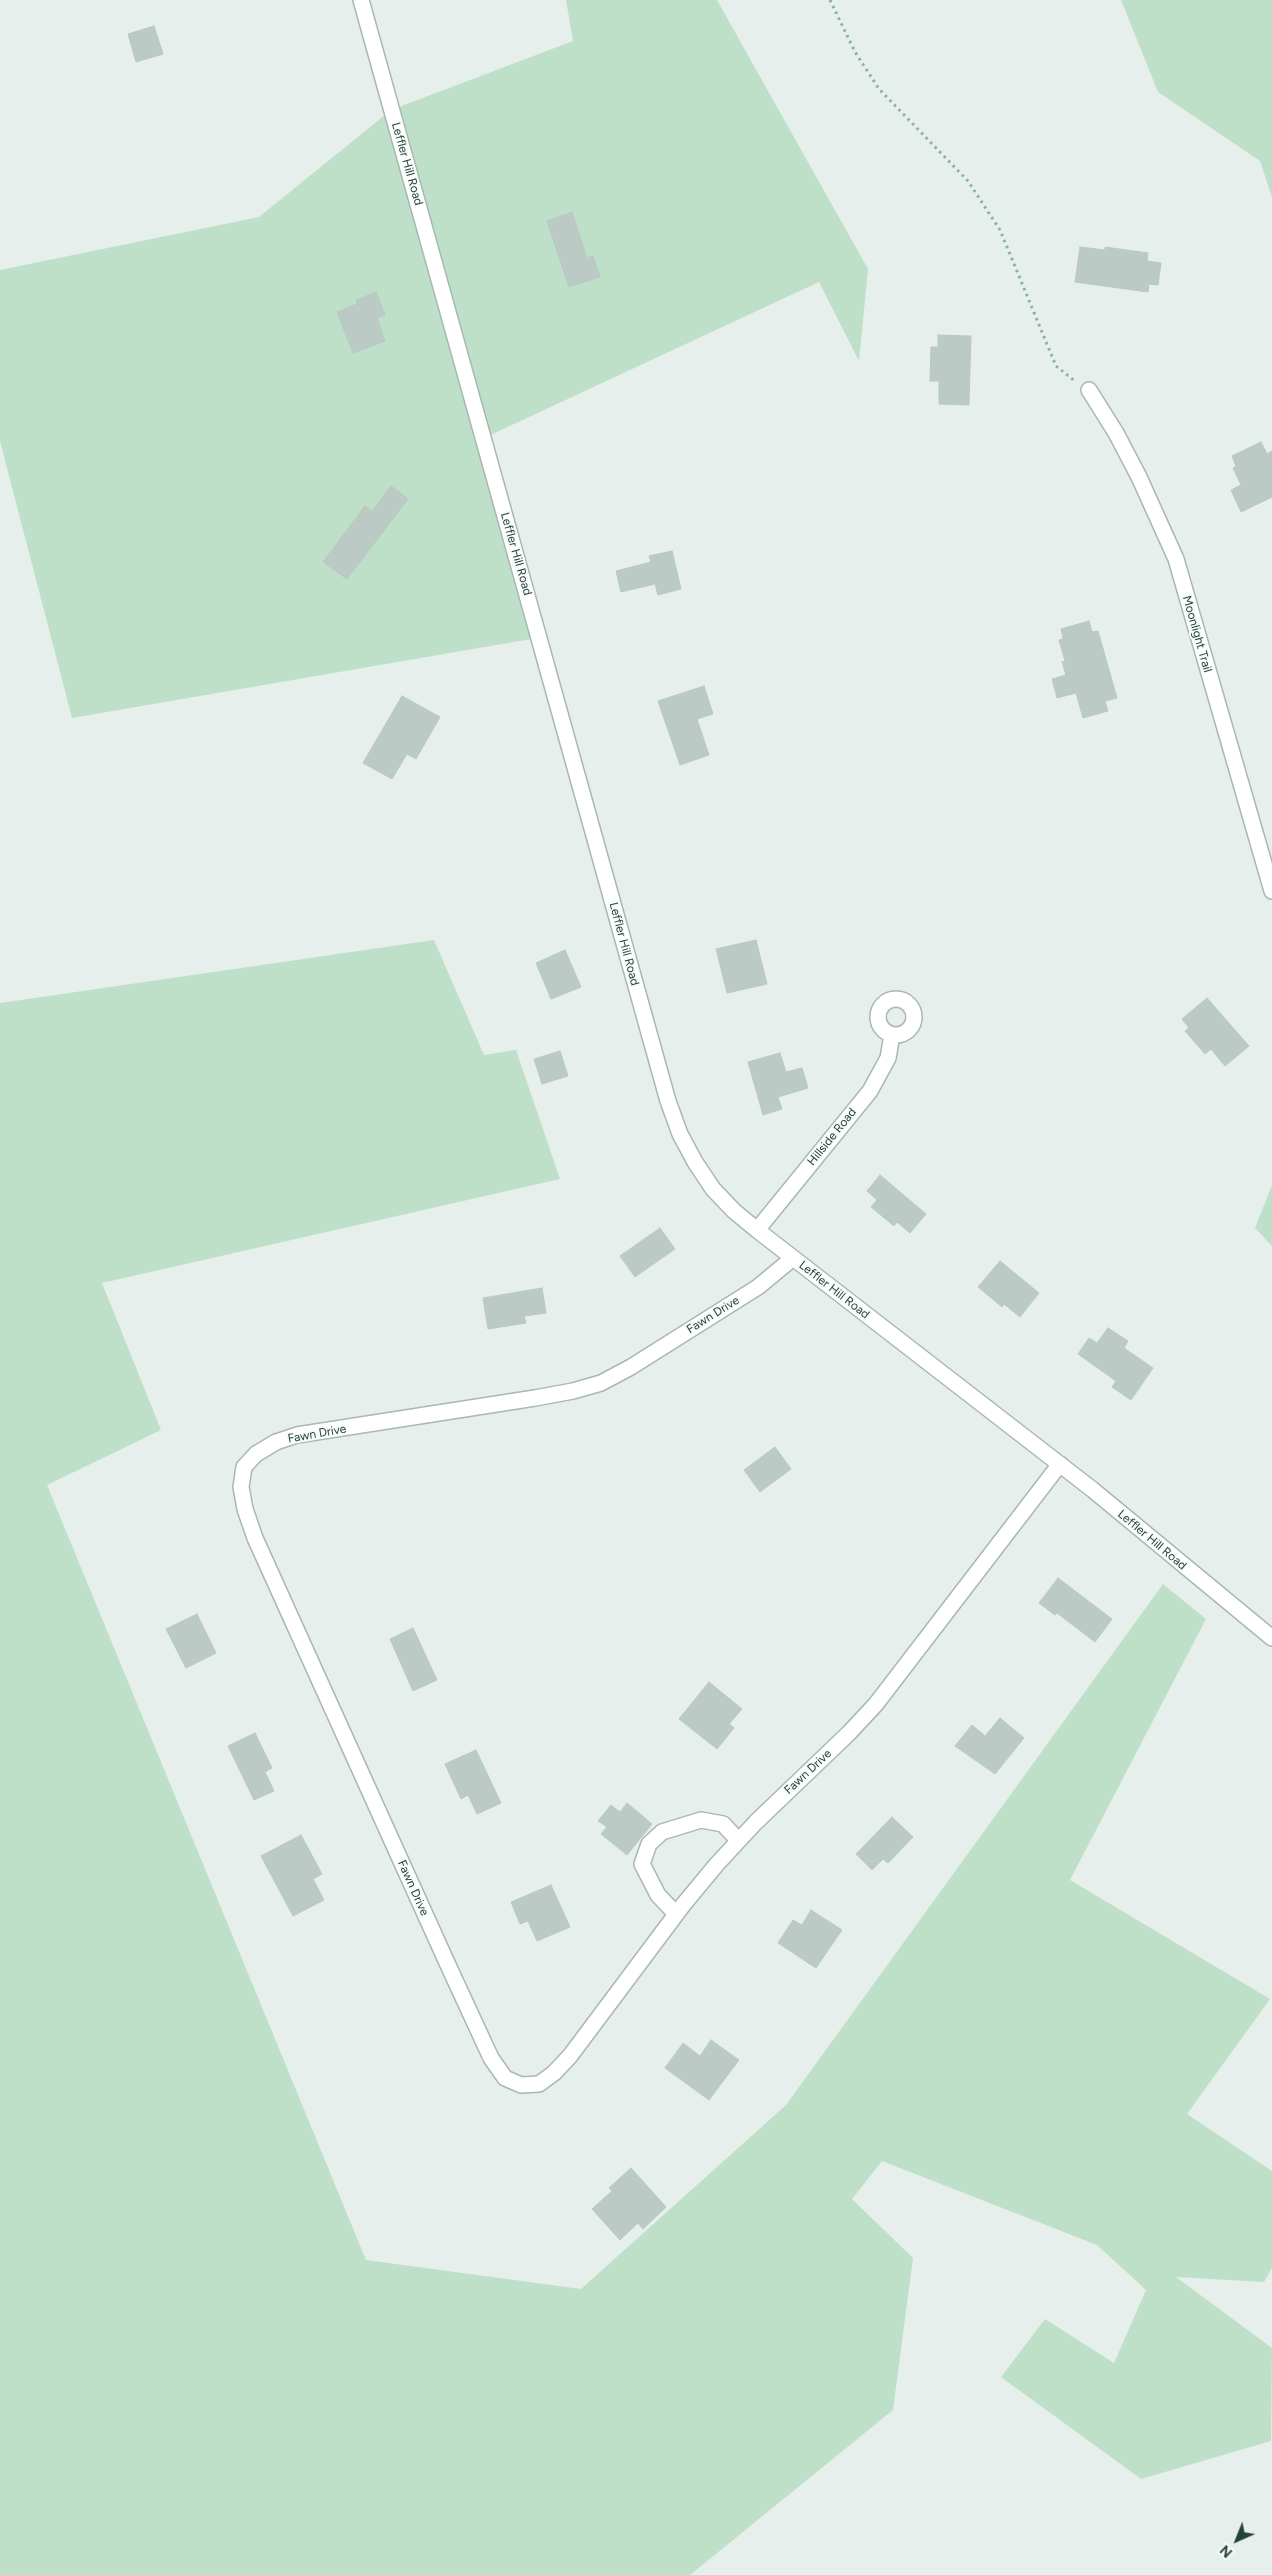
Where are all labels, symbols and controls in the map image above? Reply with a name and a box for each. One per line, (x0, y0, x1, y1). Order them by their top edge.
street label: Leffler Hill Road (388, 121, 426, 207)
street label: Leffler Hill Road (497, 511, 535, 597)
street label: Moonlight Trail (1179, 594, 1215, 674)
street label: Leffler Hill Road (606, 901, 642, 987)
street label: Hillside Road (804, 1105, 860, 1169)
street label: Leffler Hill Road (796, 1258, 872, 1322)
street label: Fawn Drive (684, 1293, 742, 1337)
street label: Fawn Drive (287, 1422, 347, 1446)
street label: Leffler Hill Road (1115, 1507, 1189, 1573)
street label: Fawn Drive (781, 1747, 835, 1797)
street label: Fawn Drive (394, 1858, 432, 1918)
north arrow (1212, 2515, 1262, 2565)
text: N (1216, 2541, 1236, 2561)

